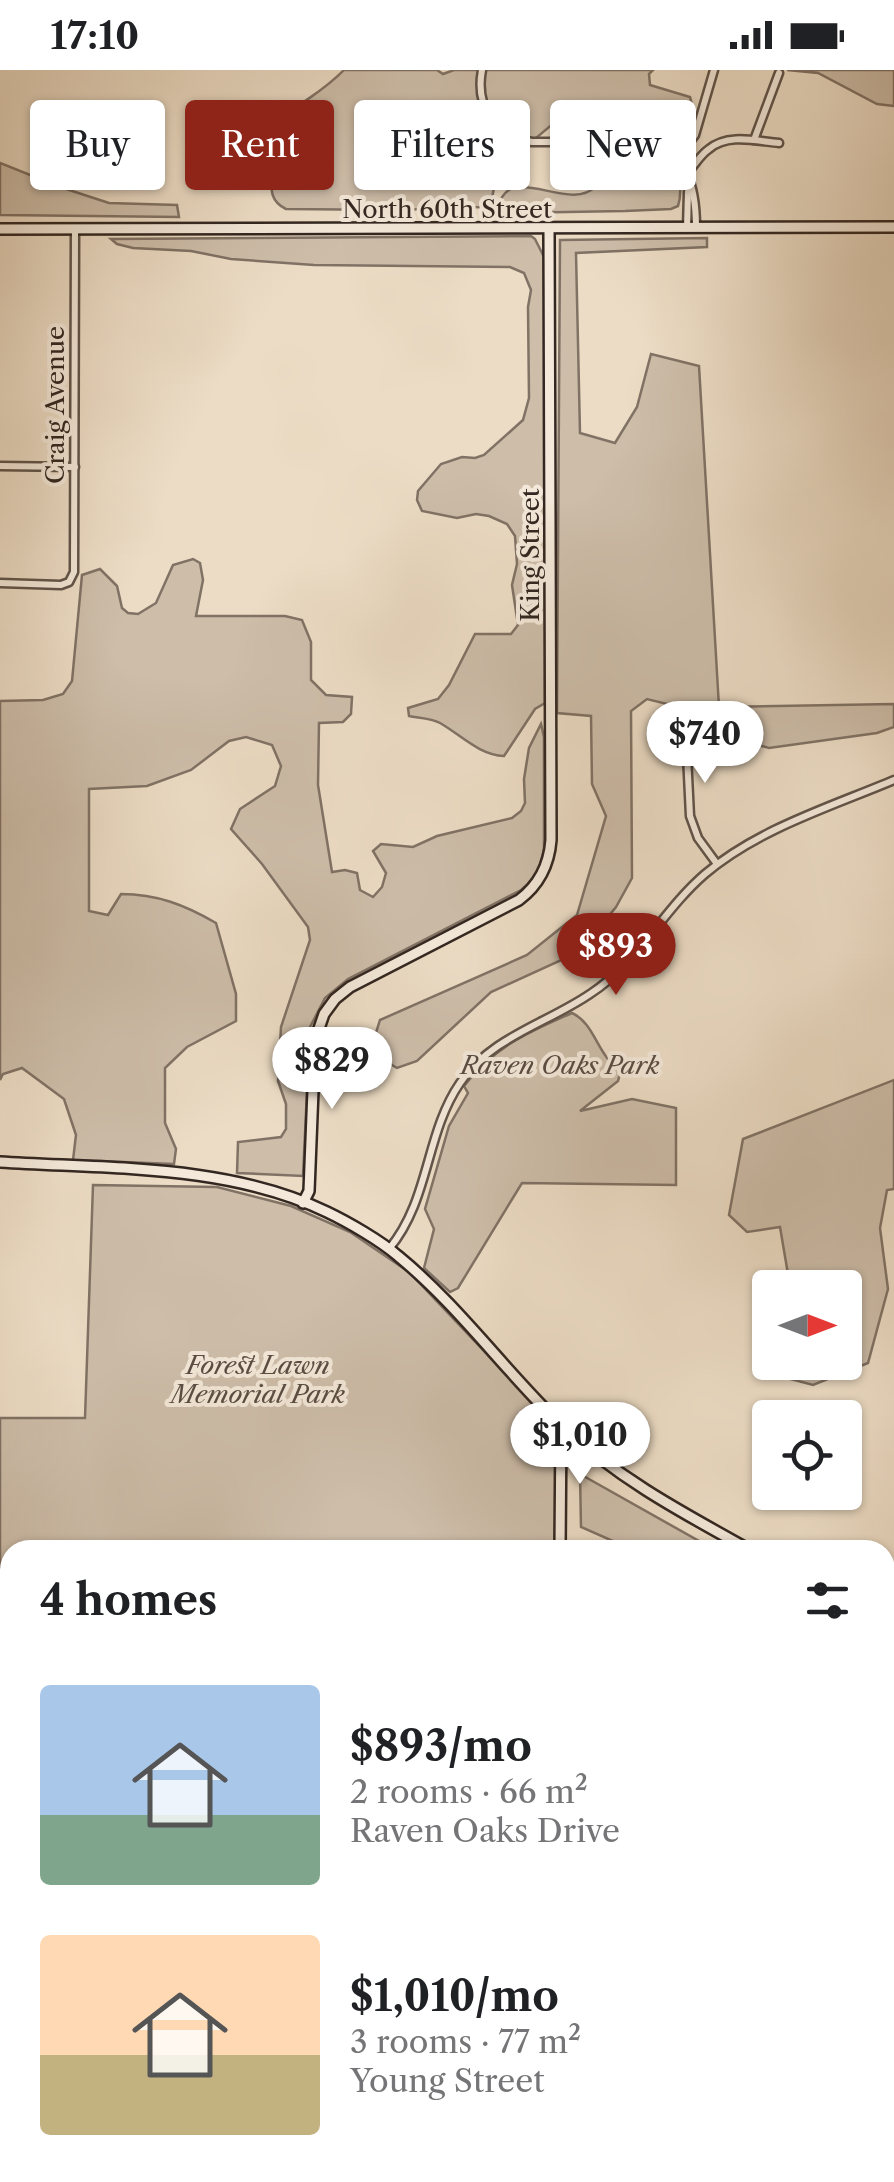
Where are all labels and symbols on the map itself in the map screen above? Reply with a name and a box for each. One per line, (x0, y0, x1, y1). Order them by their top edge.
street label: North 60th Street (342, 194, 552, 225)
street label: Craig Avenue (40, 326, 71, 484)
street label: King Street (515, 488, 546, 622)
pin: $740 (646, 701, 764, 786)
pin: $893 (557, 913, 675, 998)
pin: $829 (273, 1027, 391, 1112)
park label: Raven Oaks Park (459, 1050, 659, 1081)
north arrow (752, 1270, 862, 1380)
park label: Forest Lawn Memorial Park (168, 1350, 345, 1410)
pin: $1,010 (499, 1402, 661, 1487)

